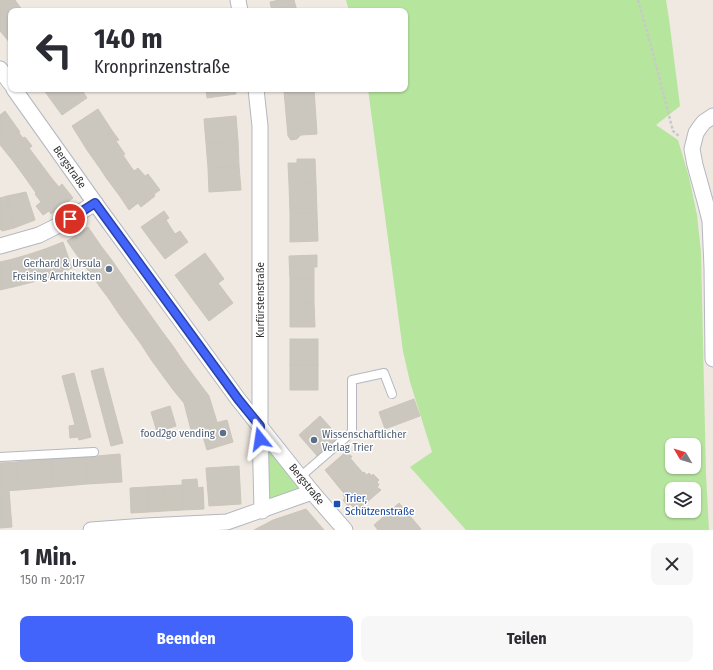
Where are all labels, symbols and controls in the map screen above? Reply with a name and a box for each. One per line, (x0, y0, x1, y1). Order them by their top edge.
text: 140 m (94, 22, 163, 55)
icon: left (28, 24, 80, 76)
text: Kronprinzenstraße (94, 56, 230, 78)
street label: Bergstraße (50, 144, 89, 191)
pin (53, 202, 87, 236)
icon: arrive (59, 208, 81, 230)
place label: Gerhard & Ursula Freising Architekten (13, 257, 101, 283)
street label: Kurfürstenstraße (254, 262, 267, 338)
marker: Gerhard & Ursula Freising Architekten (104, 264, 114, 274)
position arrow (239, 418, 281, 460)
place label: food2go vending (141, 427, 216, 440)
marker: food2go vending (218, 428, 228, 438)
place label: Wissenschaftlicher Verlag Trier (322, 428, 407, 454)
marker: Wissenschaftlicher Verlag Trier (309, 435, 319, 445)
north arrow (665, 438, 701, 474)
map controls (665, 438, 701, 518)
street label: Bergstraße (286, 461, 327, 507)
button: layers (665, 482, 701, 518)
place label: Trier, Schützenstraße (345, 492, 414, 518)
marker: Trier, Schützenstraße (332, 499, 342, 509)
text: 1 Min. (20, 543, 77, 571)
button: close (651, 543, 693, 585)
text: 150 m · 20:17 (20, 572, 85, 587)
button: Beenden (20, 616, 353, 662)
button: Teilen (361, 616, 693, 662)

